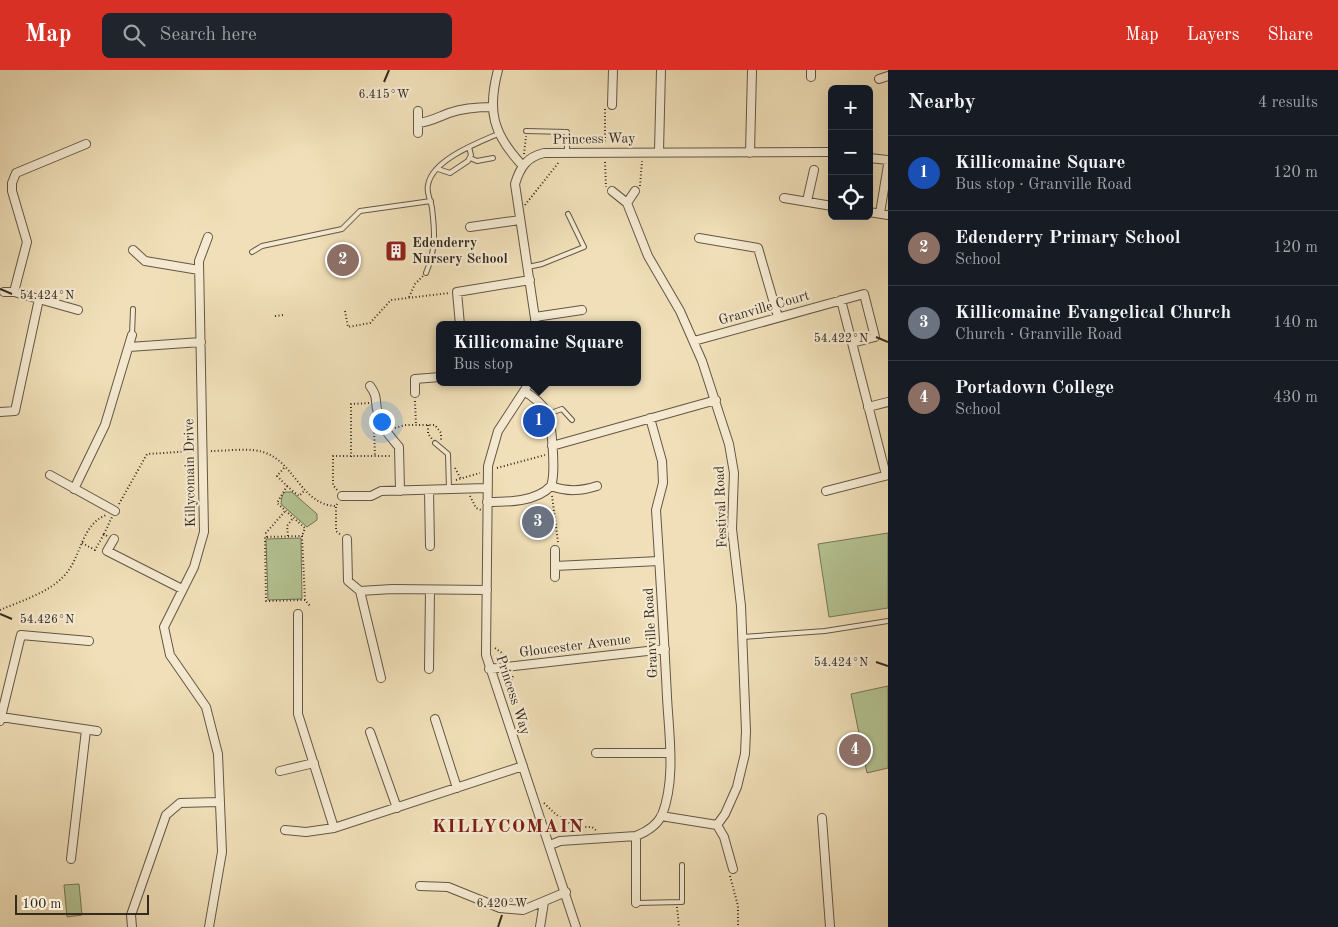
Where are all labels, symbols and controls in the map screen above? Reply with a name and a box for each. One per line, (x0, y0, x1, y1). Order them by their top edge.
search box (102, 13, 452, 58)
icon: search (120, 21, 148, 49)
text: Map (25, 23, 72, 47)
text: Search here (160, 26, 257, 45)
text: Map (1125, 26, 1159, 44)
text: Layers (1187, 26, 1239, 44)
text: Share (1267, 26, 1313, 44)
map controls (828, 85, 873, 220)
button: + (828, 85, 873, 130)
text: 6.415°W (359, 88, 410, 101)
text: Nearby (908, 92, 976, 113)
text: 4 results (1258, 95, 1318, 111)
button: − (828, 130, 873, 175)
street label: Princess Way (552, 131, 636, 147)
text: Killicomaine Square (955, 154, 1125, 173)
text: 1 (919, 165, 929, 181)
text: 120 m (1273, 165, 1318, 181)
button: locate (828, 175, 873, 220)
text: Bus stop · Granville Road (955, 177, 1132, 193)
text: Edenderry Primary School (955, 229, 1181, 248)
place label: Edenderry Nursery School (412, 236, 508, 266)
building icon: Edenderry Nursery School (384, 239, 408, 263)
text: 2 (919, 240, 929, 256)
text: 120 m (1273, 240, 1318, 256)
pin: 2 (327, 241, 359, 279)
text: School (955, 252, 1001, 268)
street label: Granville Court (717, 288, 811, 328)
text: 54.424°N (20, 289, 74, 302)
text: Killicomaine Evangelical Church (955, 304, 1231, 323)
text: 3 (919, 315, 929, 331)
text: 140 m (1273, 315, 1318, 331)
popup (436, 321, 641, 386)
text: Church · Granville Road (955, 327, 1122, 343)
text: 54.422°N (814, 332, 868, 345)
text: Killicomaine Square (453, 334, 624, 353)
text: Bus stop (453, 357, 513, 373)
text: Portadown College (955, 379, 1114, 398)
text: 4 (919, 390, 929, 406)
text: 430 m (1273, 390, 1318, 406)
pin: 1 (523, 402, 555, 440)
text: School (955, 402, 1001, 418)
your location (369, 409, 395, 435)
street label: Killycomain Drive (182, 419, 198, 527)
street label: Festival Road (713, 466, 729, 548)
pin: 3 (522, 503, 554, 541)
street label: Granville Road (642, 587, 660, 679)
text: 54.426°N (20, 613, 74, 626)
street label: Gloucester Avenue (518, 632, 632, 660)
street label: Princess Way (493, 653, 533, 737)
text: 54.424°N (814, 656, 868, 669)
pin: 4 (839, 731, 871, 769)
district label: KILLYCOMAIN (432, 818, 584, 837)
scale bar (15, 892, 149, 915)
text: 100 m (22, 897, 61, 911)
text: 6.420°W (477, 898, 528, 910)

